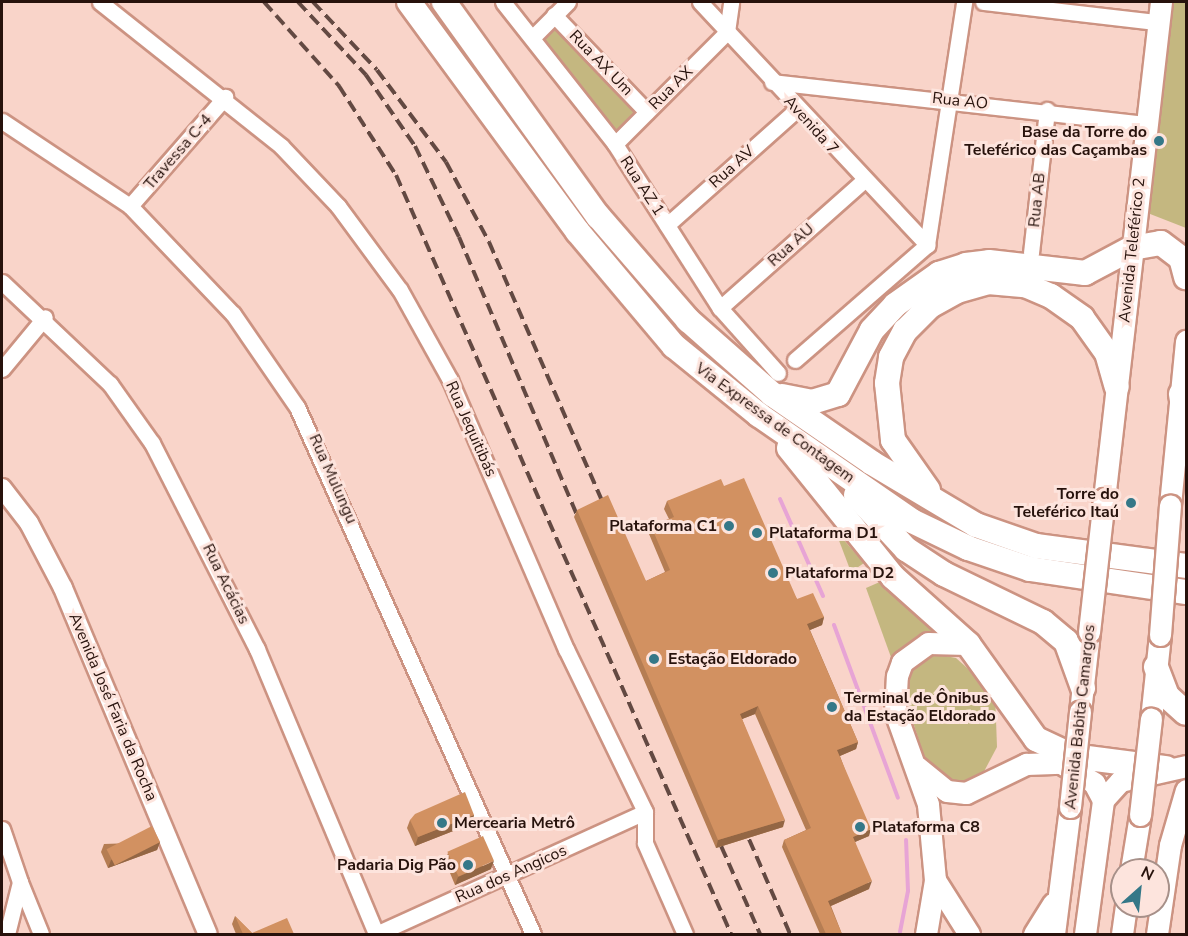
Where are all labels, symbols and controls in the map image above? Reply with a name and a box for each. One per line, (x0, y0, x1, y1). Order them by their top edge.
street label: Rua AX Um (565, 26, 637, 100)
street label: Rua AX (645, 62, 697, 114)
street label: Rua AO (931, 89, 989, 113)
street label: Avenida 7 (780, 92, 842, 158)
street label: Travessa C-4 (140, 110, 216, 194)
place label: Base da Torre do Teleférico das Caçambas (964, 122, 1147, 160)
marker: Base da Torre do Teleférico das Caçambas (1152, 134, 1166, 148)
street label: Rua AV (705, 142, 759, 192)
street label: Rua AZ 1 (616, 153, 668, 219)
street label: Rua AB (1025, 172, 1049, 228)
street label: Avenida Teleférico 2 (1115, 177, 1149, 323)
street label: Rua AU (764, 219, 818, 271)
street label: Via Expressa de Contagem (692, 359, 858, 487)
street label: Rua Jequitibás (441, 378, 501, 480)
street label: Rua Mulungu (305, 431, 361, 527)
place label: Torre do Teleférico Itaú (1014, 484, 1119, 522)
marker: Torre do Teleférico Itaú (1124, 496, 1138, 510)
place label: Plataforma C1 (609, 516, 717, 536)
marker: Plataforma C1 (722, 519, 736, 533)
place label: Plataforma D1 (769, 523, 878, 543)
marker: Plataforma D1 (750, 526, 764, 540)
street label: Rua Acácias (198, 541, 254, 627)
place label: Plataforma D2 (785, 563, 894, 583)
marker: Plataforma D2 (766, 566, 780, 580)
street label: Avenida José Faria da Rocha (65, 610, 161, 804)
street label: Avenida Babita Camargos (1061, 624, 1099, 810)
place label: Estação Eldorado (668, 649, 797, 669)
marker: Estação Eldorado (645, 650, 663, 668)
place label: Terminal de Ônibus da Estação Eldorado (844, 688, 996, 726)
marker: Terminal de Ônibus da Estação Eldorado (825, 700, 839, 714)
place label: Mercearia Metrô (454, 813, 575, 833)
marker: Mercearia Metrô (435, 816, 449, 830)
place label: Plataforma C8 (872, 817, 980, 837)
marker: Plataforma C8 (853, 820, 867, 834)
street label: Rua dos Angicos (452, 841, 570, 907)
place label: Padaria Dig Pão (337, 855, 456, 875)
marker: Padaria Dig Pão (461, 858, 475, 872)
north arrow (1110, 858, 1170, 918)
text: N (1137, 861, 1158, 886)

